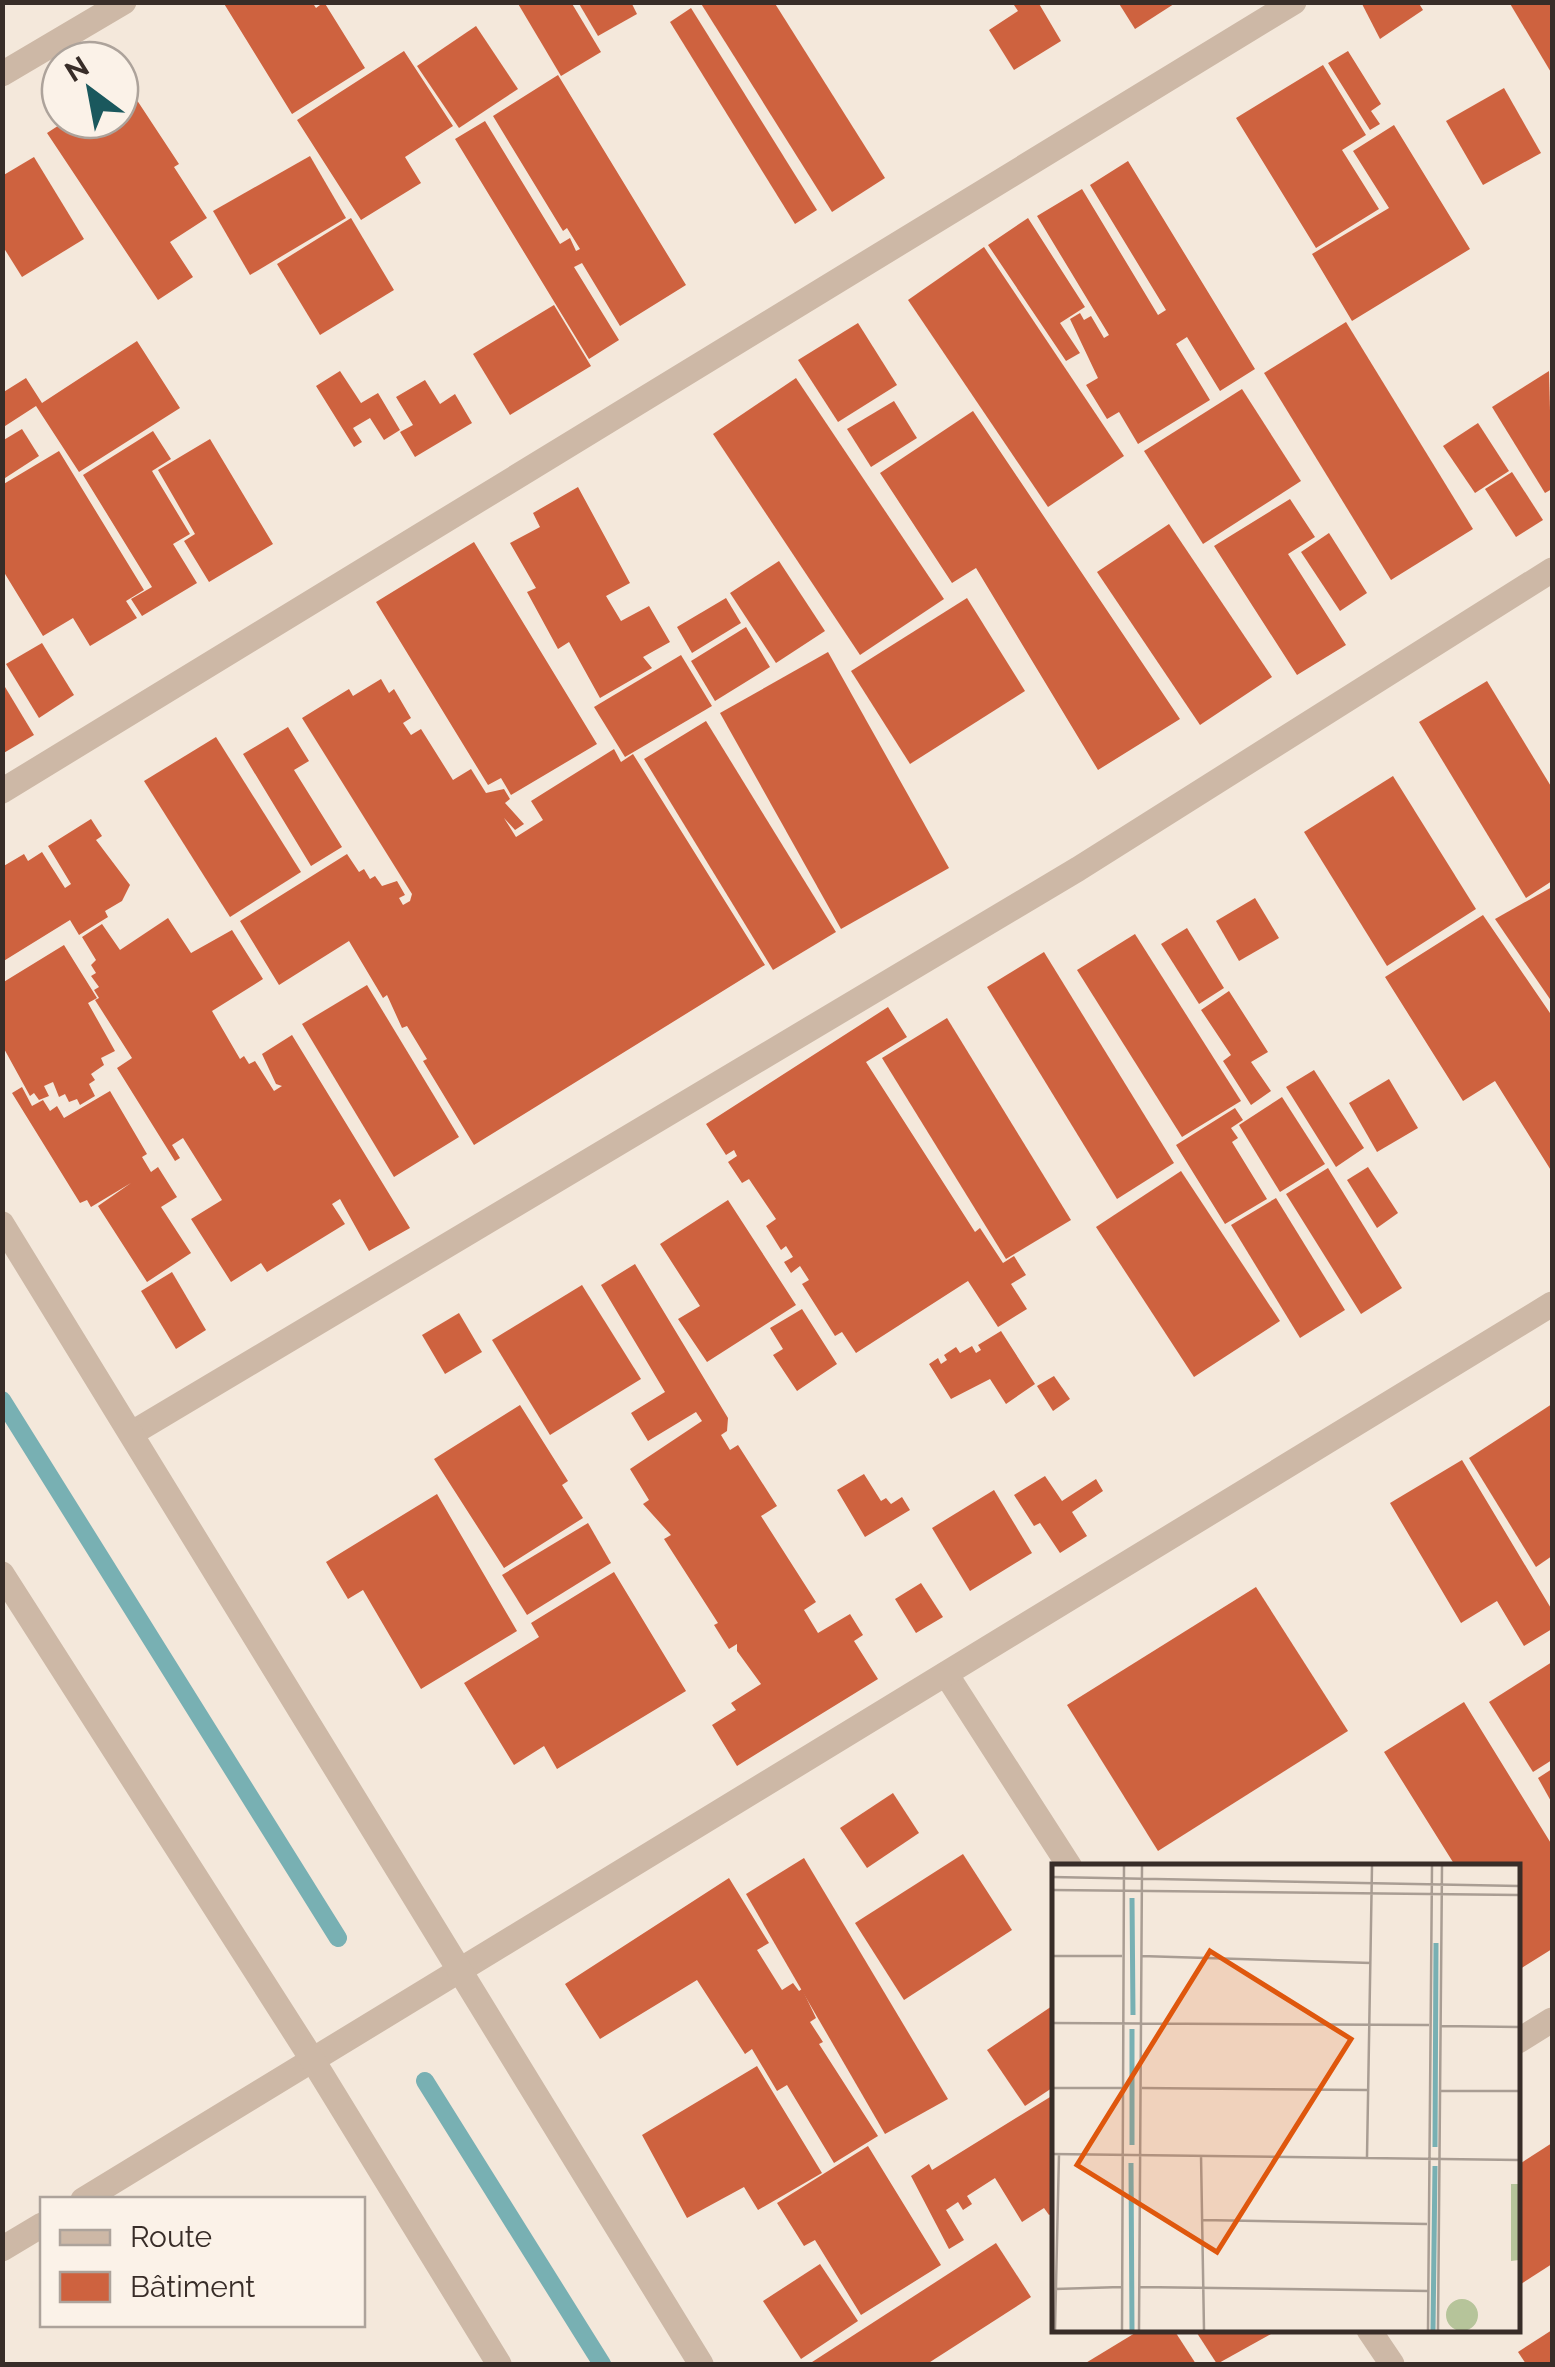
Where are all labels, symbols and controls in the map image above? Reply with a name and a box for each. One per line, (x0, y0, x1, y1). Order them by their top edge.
north arrow (40, 40, 140, 140)
text: N (59, 50, 95, 89)
inset map (1052, 1864, 1520, 2332)
legend (40, 2197, 365, 2327)
text: Route (130, 2219, 212, 2254)
text: Bâtiment (130, 2269, 255, 2304)

